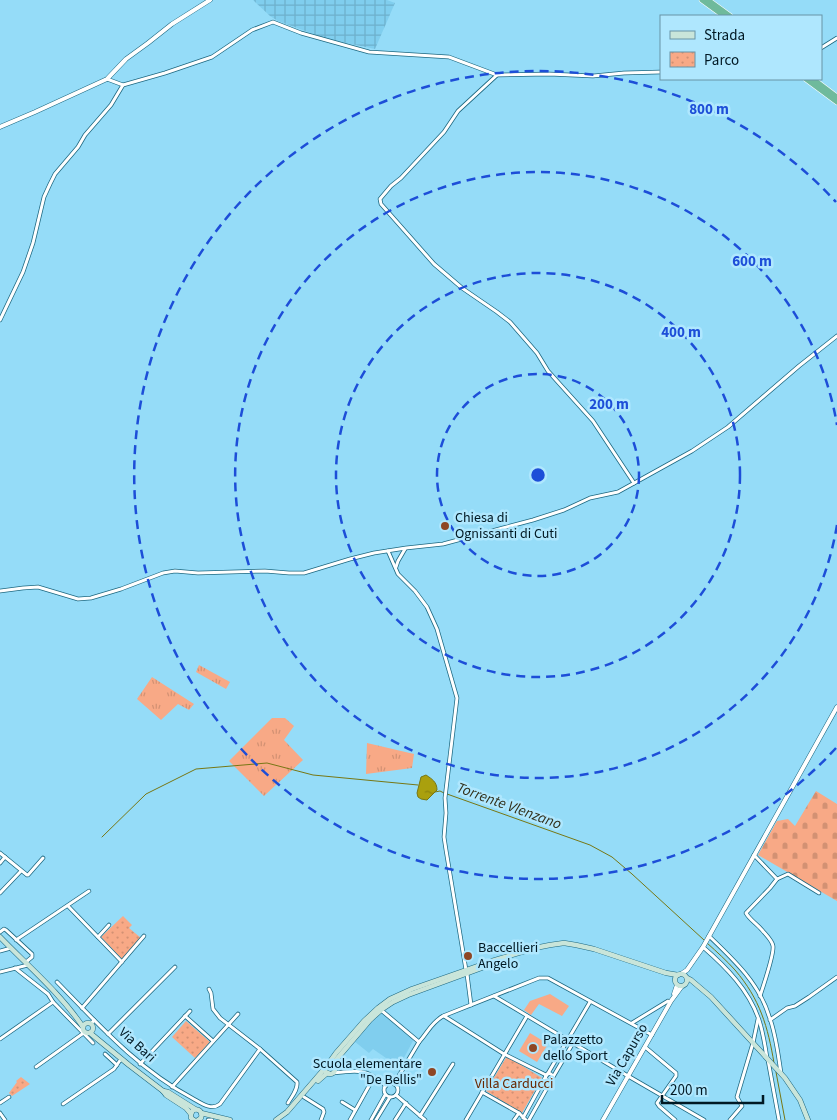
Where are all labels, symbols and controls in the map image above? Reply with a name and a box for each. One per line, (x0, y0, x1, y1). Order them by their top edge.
legend (660, 15, 822, 80)
text: Strada (704, 25, 745, 46)
text: Parco (704, 50, 739, 71)
text: 800 m (689, 99, 729, 120)
text: 600 m (732, 251, 772, 272)
text: 400 m (661, 322, 701, 343)
text: 200 m (589, 394, 629, 415)
centre of rings (529, 466, 547, 484)
place label: Chiesa di Ognissanti di Cuti (455, 508, 558, 544)
marker: Chiesa di Ognissanti di Cuti (439, 520, 451, 532)
water label: Torrente Vlenzano (454, 777, 565, 835)
place label: Baccellieri Angelo (478, 938, 538, 974)
marker: Baccellieri Angelo (462, 950, 474, 962)
street label: Via Capurso (601, 1020, 653, 1090)
street label: Via Bari (114, 1023, 160, 1067)
place label: Palazzetto dello Sport (543, 1030, 608, 1066)
marker: Palazzetto dello Sport (527, 1042, 539, 1054)
place label: Scuola elementare "De Bellis" (313, 1054, 422, 1090)
marker: Scuola elementare "De Bellis" (426, 1066, 438, 1078)
scale bar (662, 1072, 763, 1104)
park label: Villa Carducci (475, 1074, 553, 1094)
text: 200 m (670, 1080, 708, 1101)

